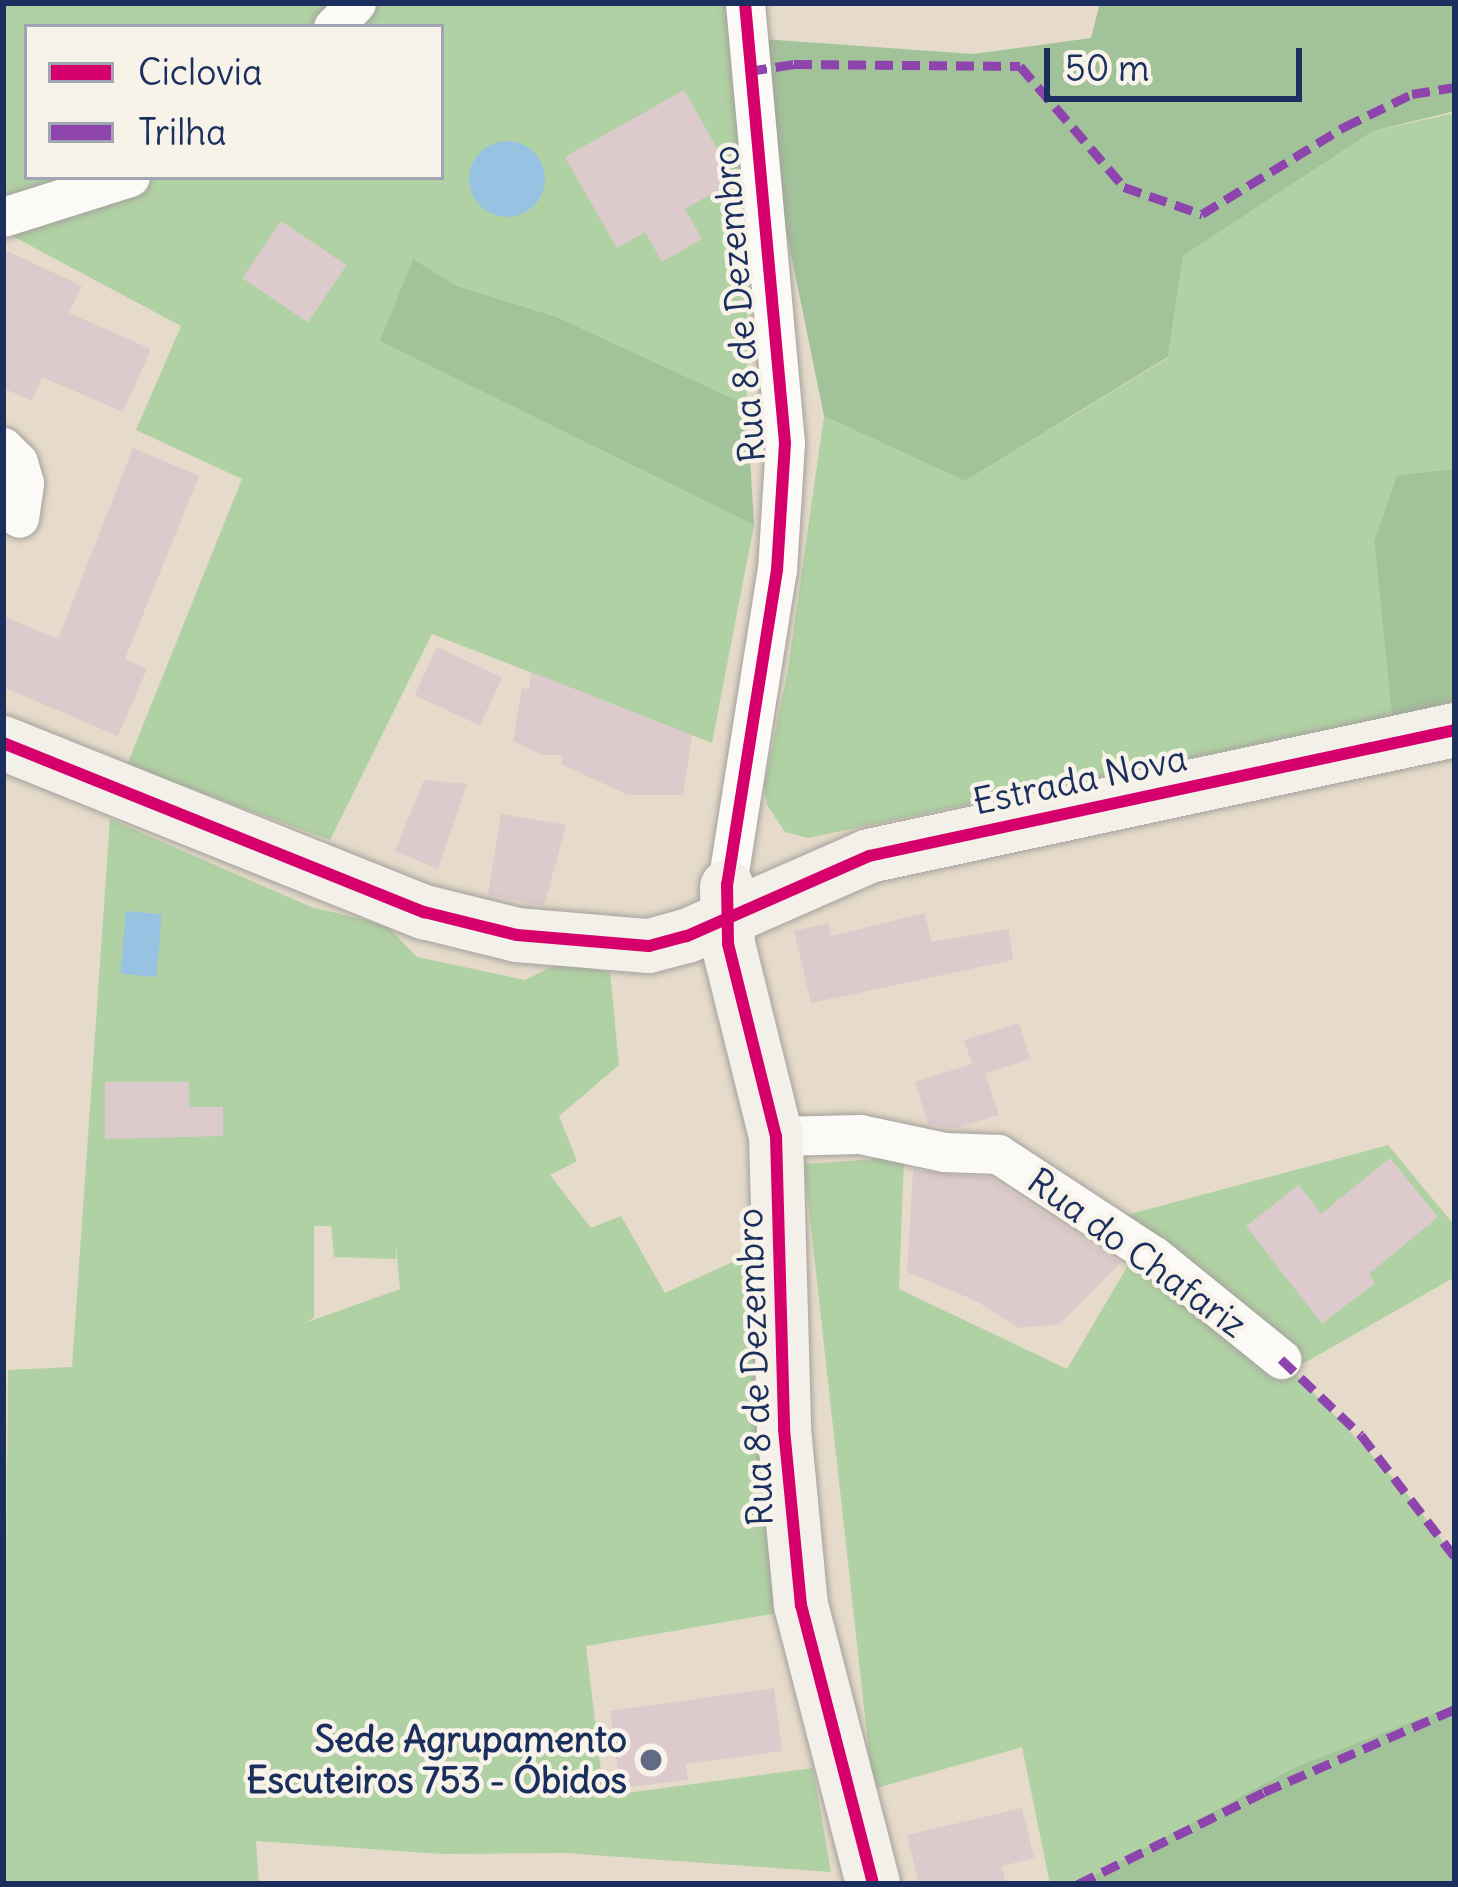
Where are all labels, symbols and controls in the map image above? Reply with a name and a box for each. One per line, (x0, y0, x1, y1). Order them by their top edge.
legend (24, 24, 444, 180)
scale bar (1050, 24, 1308, 98)
text: 50 m (1065, 46, 1150, 91)
text: Ciclovia (138, 50, 262, 95)
text: Trilha (138, 110, 227, 155)
street label: Rua 8 de Dezembro (704, 144, 774, 464)
street label: Estrada Nova (969, 736, 1191, 824)
street label: Rua do Chafariz (1019, 1159, 1255, 1347)
street label: Rua 8 de Dezembro (728, 1207, 782, 1527)
place label: Sede Agrupamento Escuteiros 753 - Óbidos (246, 1717, 627, 1802)
marker: Sede Agrupamento Escuteiros 753 - Óbidos (638, 1747, 664, 1773)

